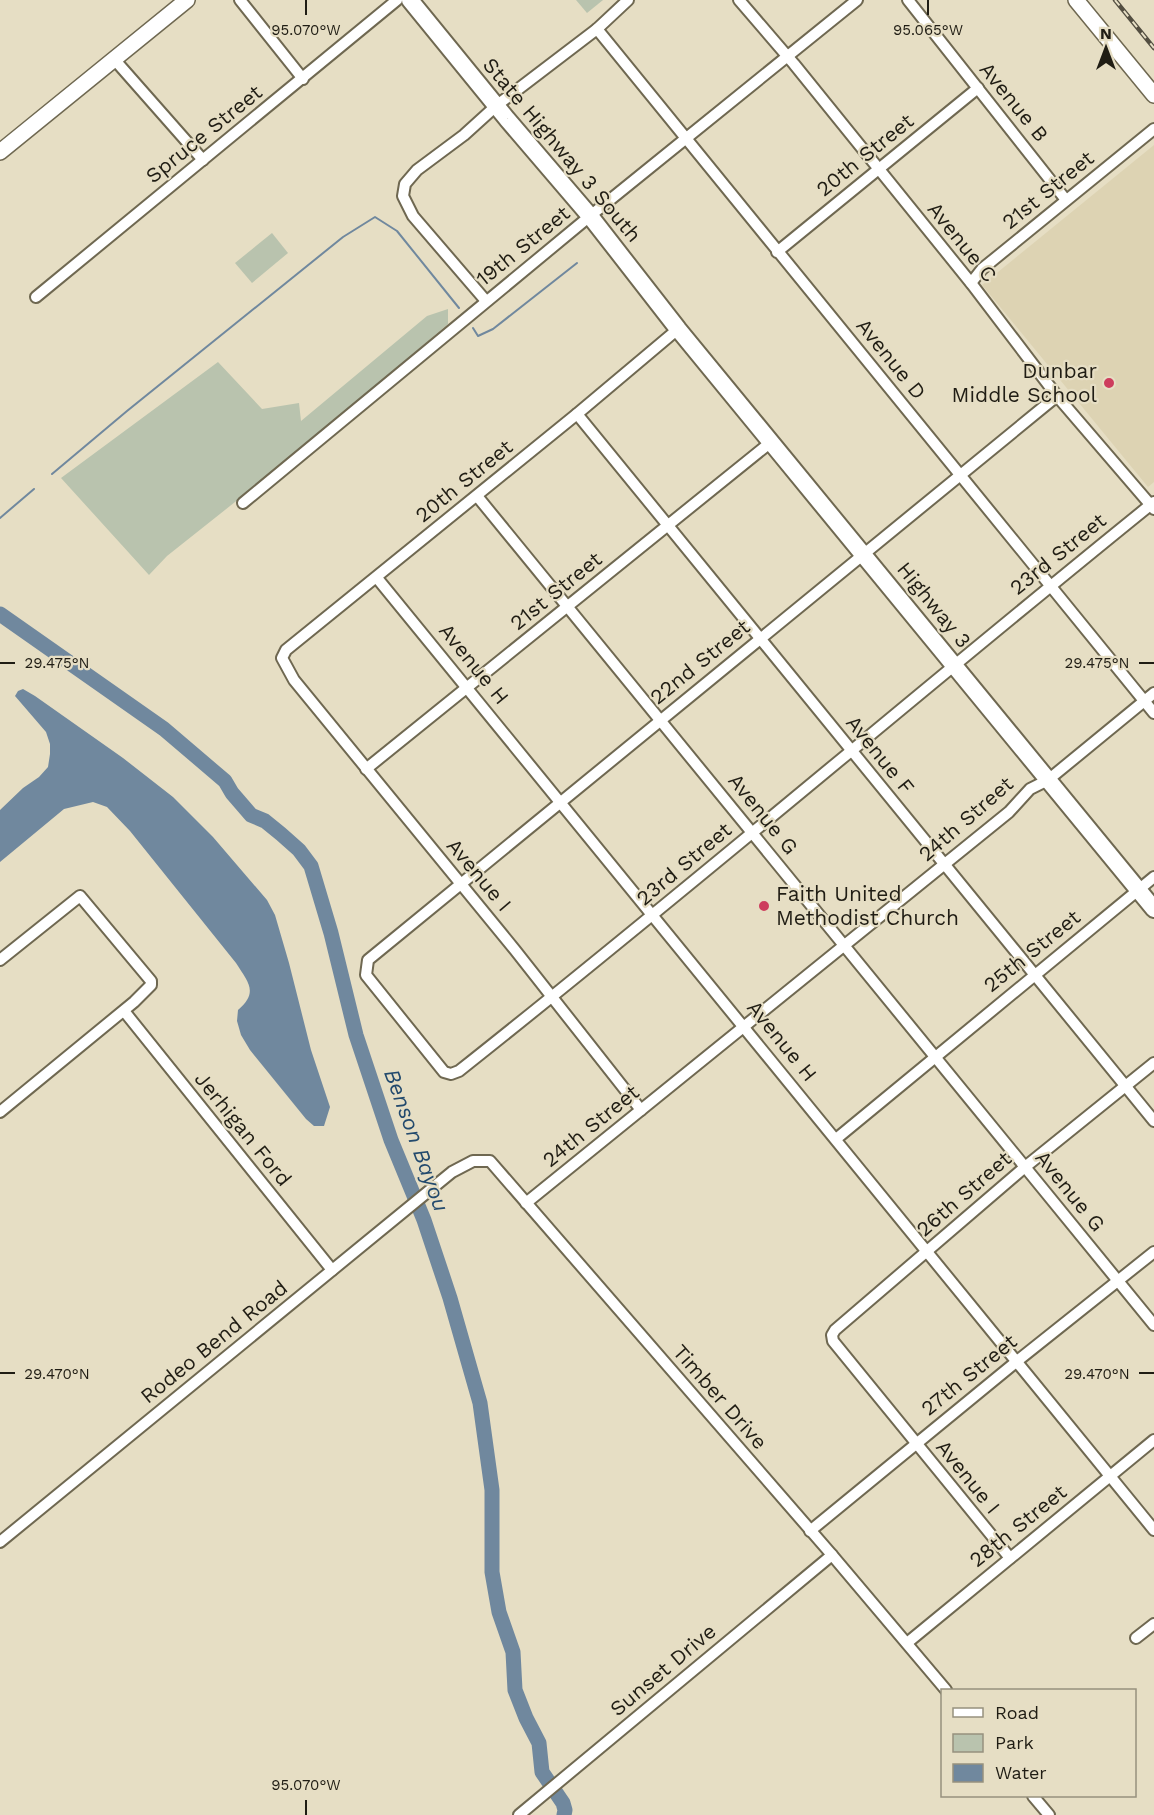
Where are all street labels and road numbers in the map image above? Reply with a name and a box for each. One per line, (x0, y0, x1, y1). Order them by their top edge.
street label: State Highway 3 South (478, 52, 647, 247)
street label: Avenue B (975, 57, 1054, 147)
street label: Spruce Street (141, 79, 267, 188)
street label: 20th Street (811, 108, 918, 201)
street label: 21st Street (997, 145, 1099, 234)
street label: Avenue C (923, 197, 1002, 287)
street label: 19th Street (471, 200, 575, 291)
street label: Avenue D (851, 313, 931, 404)
street label: 20th Street (410, 434, 517, 527)
street label: 23rd Street (1005, 507, 1111, 600)
street label: 21st Street (505, 546, 607, 635)
street label: Highway 3 (892, 557, 977, 653)
street label: 22nd Street (645, 614, 755, 709)
street label: Avenue H (434, 618, 515, 709)
street label: Avenue F (841, 710, 920, 799)
street label: Avenue G (723, 768, 804, 859)
street label: 24th Street (913, 771, 1018, 866)
street label: 23rd Street (631, 817, 736, 911)
street label: Avenue I (442, 833, 517, 916)
street label: 25th Street (978, 904, 1085, 997)
street label: Avenue H (742, 995, 823, 1086)
street label: Jerhigan Ford (190, 1066, 297, 1191)
street label: 24th Street (538, 1079, 644, 1172)
street label: Avenue G (1030, 1145, 1111, 1236)
street label: 26th Street (911, 1146, 1016, 1241)
street label: Rodeo Bend Road (135, 1275, 292, 1408)
street label: 27th Street (916, 1328, 1022, 1421)
street label: Timber Drive (668, 1339, 773, 1454)
street label: Avenue I (931, 1435, 1006, 1519)
street label: 28th Street (964, 1479, 1071, 1572)
street label: Sunset Drive (605, 1618, 721, 1721)

